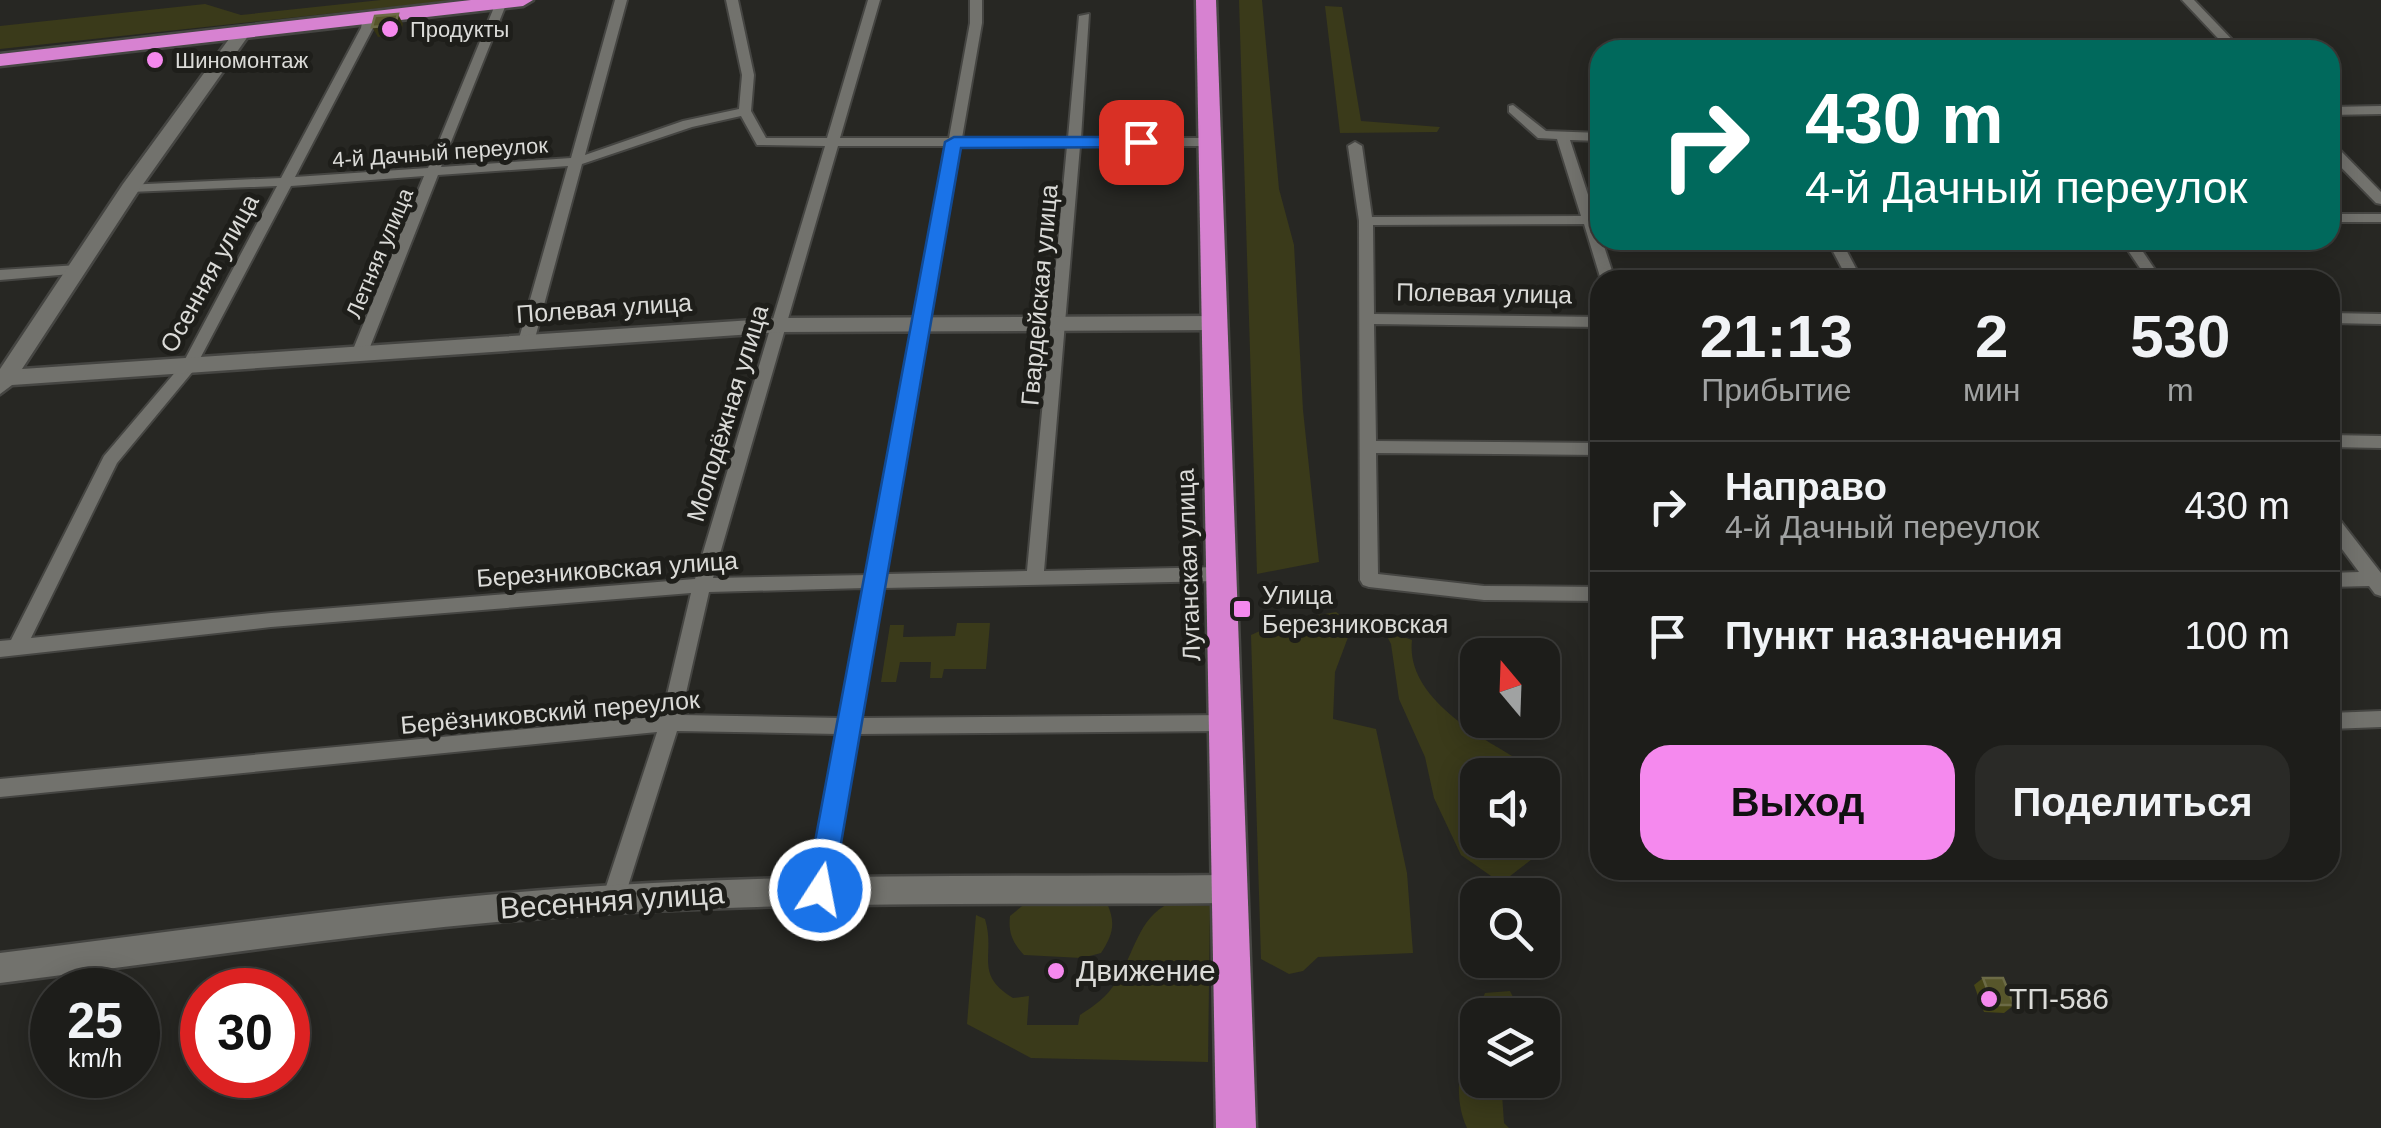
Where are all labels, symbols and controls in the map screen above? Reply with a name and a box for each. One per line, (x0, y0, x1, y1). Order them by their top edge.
place label: Продукты (410, 17, 509, 42)
marker: Продукты (379, 18, 401, 40)
place label: Шиномонтаж (175, 48, 308, 73)
marker: Шиномонтаж (144, 49, 166, 71)
icon: right (1640, 80, 1770, 210)
text: 430 m (1805, 80, 2003, 158)
pin (1099, 100, 1184, 185)
icon: arrive (1114, 115, 1169, 170)
street label: 4-й Дачный переулок (331, 132, 549, 173)
text: 4-й Дачный переулок (1805, 162, 2247, 213)
street label: Гвардейская улица (1015, 183, 1063, 407)
street label: Летняя улица (341, 184, 418, 322)
street label: Осенняя улица (154, 189, 264, 357)
street label: Полевая улица (1396, 277, 1572, 309)
street label: Полевая улица (515, 288, 693, 328)
street label: Молодёжная улица (681, 301, 773, 525)
text: 21:13 (1700, 303, 1853, 370)
text: 2 (1975, 303, 2008, 370)
text: 530 (2130, 303, 2230, 370)
text: Прибытие (1701, 372, 1852, 408)
text: мин (1963, 372, 2020, 408)
text: m (2167, 372, 2194, 408)
text: Направо (1725, 466, 1887, 508)
street label: Луганская улица (1171, 468, 1205, 662)
icon: right (1640, 479, 1695, 534)
text: 430 m (2184, 485, 2290, 527)
text: 4-й Дачный переулок (1725, 509, 2040, 545)
street label: Березниковская улица (475, 546, 739, 592)
place label: Улица Березниковская (1262, 581, 1448, 638)
marker: Улица Березниковская (1231, 598, 1253, 620)
icon: arrive (1640, 609, 1695, 664)
text: Пункт назначения (1725, 615, 2063, 657)
text: 100 m (2184, 615, 2290, 657)
north arrow (1460, 638, 1560, 738)
map controls (1460, 638, 1560, 1098)
street label: Берёзниковский переулок (399, 685, 702, 739)
button: Выход (1640, 745, 1955, 860)
button: Поделиться (1975, 745, 2290, 860)
button: sound (1460, 758, 1560, 858)
position arrow (768, 838, 872, 942)
street label: Весенняя улица (499, 876, 726, 925)
button: search (1460, 878, 1560, 978)
place label: Движение (1076, 954, 1216, 987)
marker: Движение (1045, 960, 1067, 982)
speed limit sign: 30 (180, 968, 310, 1098)
place label: ТП-586 (2009, 982, 2109, 1015)
marker: ТП-586 (1978, 988, 2000, 1010)
text: 25 (67, 993, 123, 1049)
button: layers (1460, 998, 1560, 1098)
text: km/h (68, 1044, 122, 1072)

